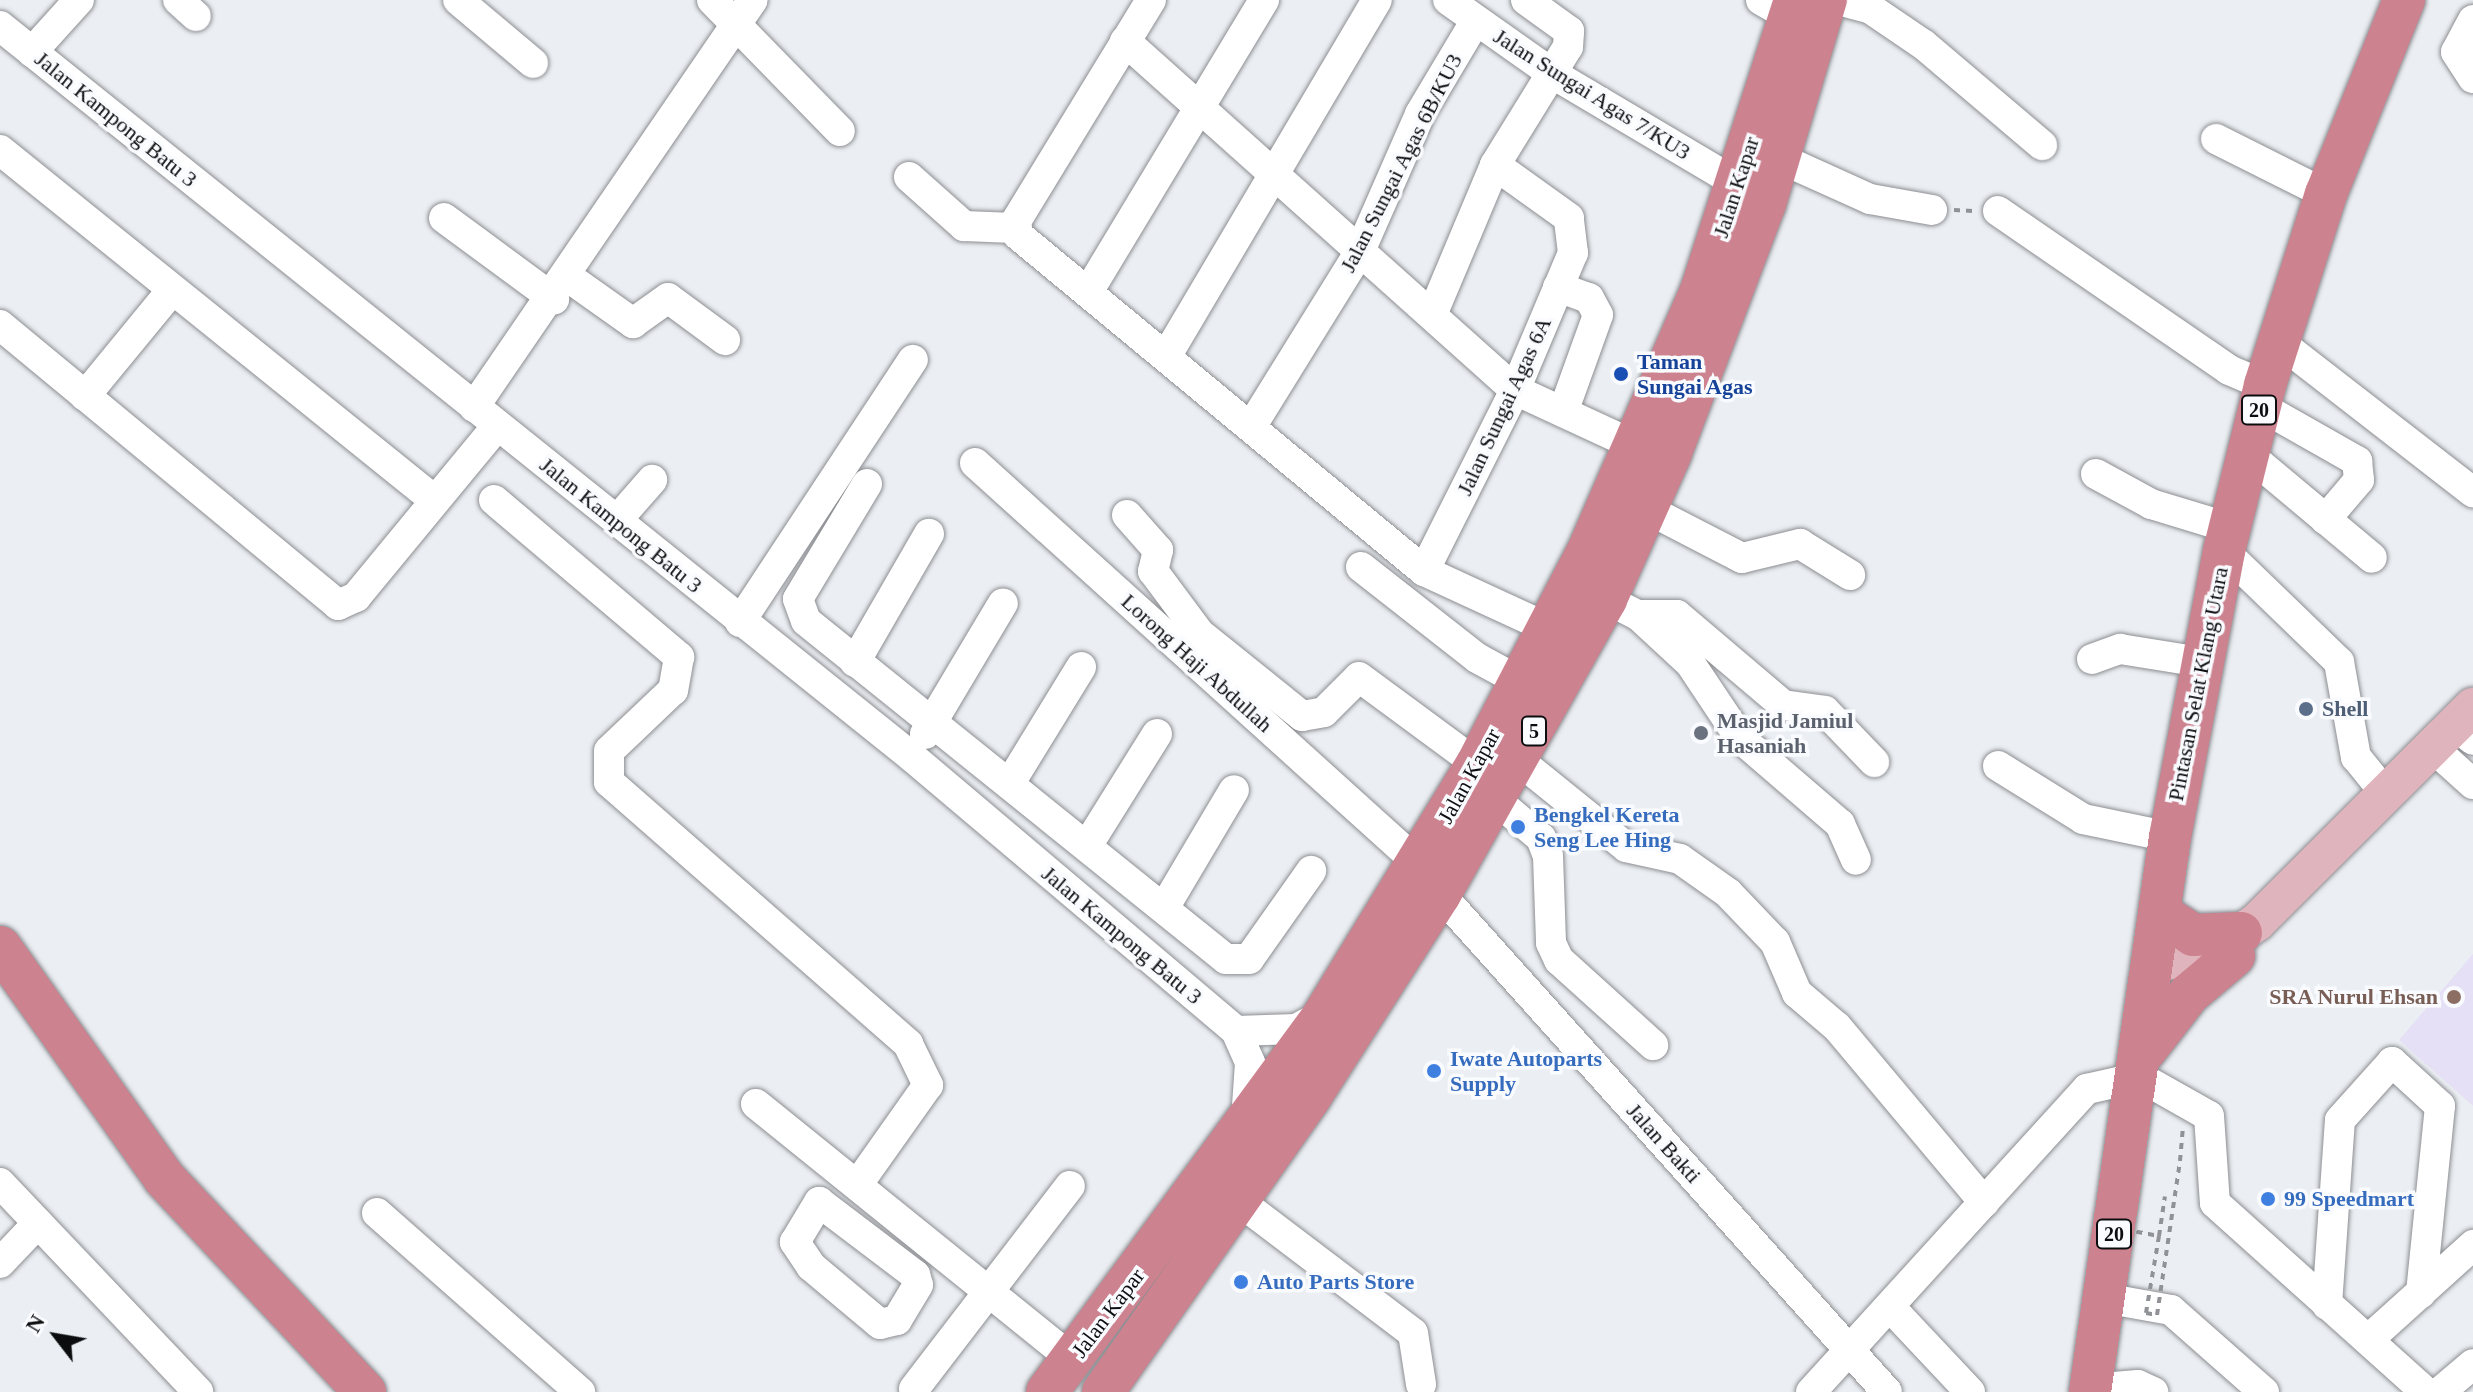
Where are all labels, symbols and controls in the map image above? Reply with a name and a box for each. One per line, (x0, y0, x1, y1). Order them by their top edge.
street label: Jalan Sungai Agas 7/KU3 (1488, 22, 1696, 166)
street label: Jalan Kampong Batu 3 (30, 45, 202, 193)
street label: Jalan Sungai Agas 6B/KU3 (1334, 49, 1468, 277)
street label: Jalan Kapar (1707, 133, 1765, 241)
street label: Jalan Sungai Agas 6A (1451, 312, 1557, 500)
place label: Taman Sungai Agas (1637, 348, 1754, 400)
marker: Taman Sungai Agas (1612, 365, 1630, 383)
road number: 20 (2241, 394, 2277, 426)
street label: Jalan Kampong Batu 3 (535, 451, 707, 599)
street label: Pintasan Selat Klang Utara (2162, 565, 2234, 803)
street label: Lorong Haji Abdullah (1116, 588, 1278, 738)
place label: Shell (2322, 696, 2368, 722)
marker: Shell (2297, 700, 2315, 718)
place label: Masjid Jamiul Hasaniah (1717, 707, 1853, 758)
road number: 5 (1520, 715, 1548, 747)
street label: Jalan Kapar (1432, 724, 1506, 828)
marker: Masjid Jamiul Hasaniah (1692, 724, 1710, 742)
place label: Bengkel Kereta Seng Lee Hing (1534, 801, 1680, 852)
marker: Bengkel Kereta Seng Lee Hing (1509, 818, 1527, 836)
street label: Jalan Kampong Batu 3 (1037, 860, 1207, 1010)
place label: SRA Nurul Ehsan (2268, 984, 2438, 1010)
marker: SRA Nurul Ehsan (2445, 988, 2463, 1006)
place label: Iwate Autoparts Supply (1450, 1045, 1603, 1096)
marker: Iwate Autoparts Supply (1425, 1062, 1443, 1080)
street label: Jalan Bakti (1621, 1098, 1707, 1188)
place label: 99 Speedmart (2284, 1186, 2414, 1212)
marker: 99 Speedmart (2259, 1190, 2277, 1208)
road number: 20 (2096, 1218, 2132, 1250)
street label: Jalan Kapar (1066, 1263, 1150, 1363)
place label: Auto Parts Store (1257, 1269, 1414, 1295)
marker: Auto Parts Store (1232, 1273, 1250, 1291)
north arrow (16, 1296, 96, 1376)
text: N (20, 1310, 50, 1337)

